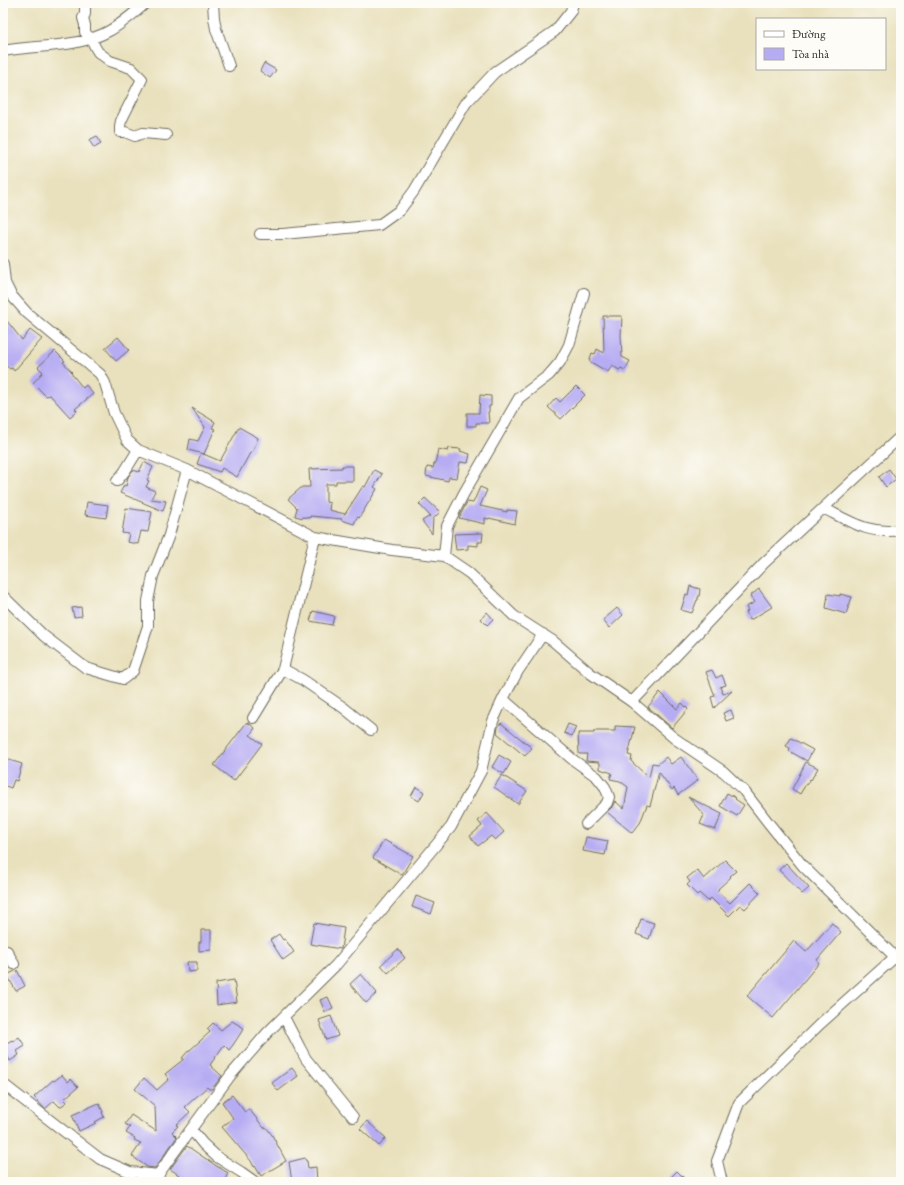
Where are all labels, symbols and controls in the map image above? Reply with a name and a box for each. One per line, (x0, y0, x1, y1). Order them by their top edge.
legend (756, 18, 886, 70)
text: Đường (792, 26, 826, 42)
text: Tòa nhà (792, 46, 829, 62)

